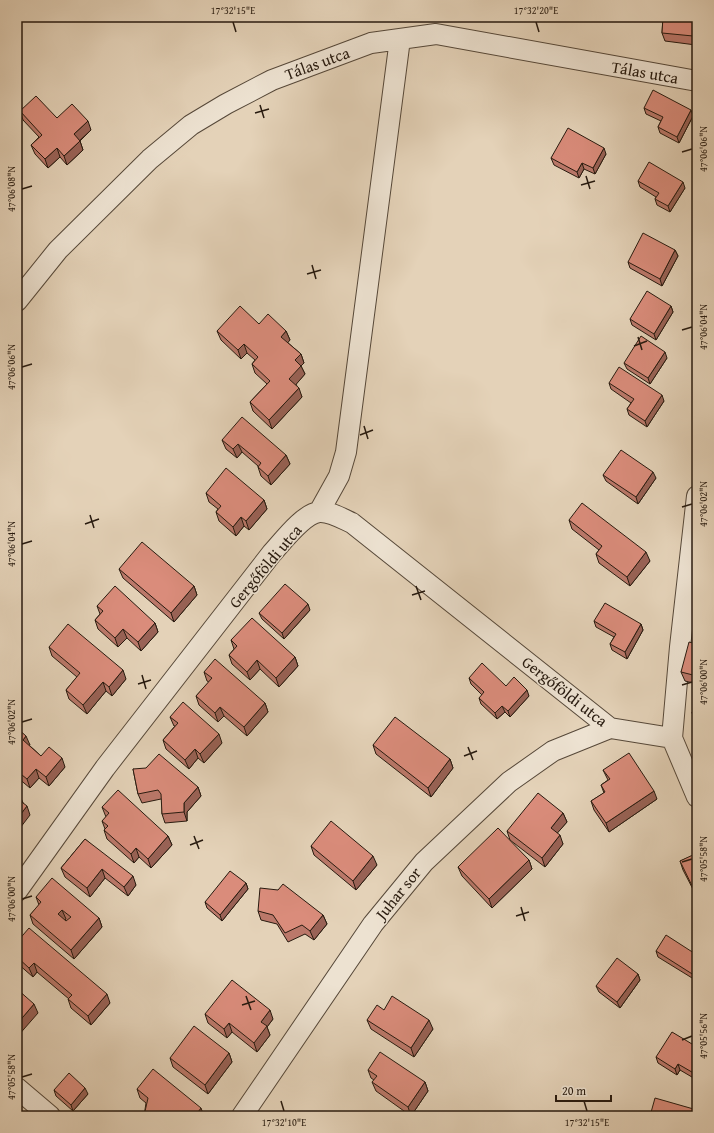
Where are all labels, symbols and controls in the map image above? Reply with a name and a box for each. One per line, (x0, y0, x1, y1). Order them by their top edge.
text: 17°32'15"E (211, 3, 255, 18)
text: 17°32'20"E (514, 3, 558, 18)
street label: Tálas utca (281, 40, 353, 86)
street label: Tálas utca (610, 54, 681, 90)
text: 47°06'06"N (696, 126, 711, 172)
text: 47°06'08"N (4, 166, 19, 212)
text: 47°06'04"N (696, 304, 711, 350)
text: 47°06'06"N (4, 344, 19, 390)
text: 47°06'02"N (696, 481, 711, 527)
street label: Gergőföldi utca (223, 519, 308, 613)
text: 47°06'04"N (4, 521, 19, 567)
street label: Gergőföldi utca (517, 650, 613, 732)
text: 47°06'00"N (696, 659, 711, 705)
text: 47°06'02"N (4, 699, 19, 745)
text: 47°05'58"N (696, 836, 711, 882)
street label: Juhar sor (368, 861, 427, 926)
text: 47°06'00"N (4, 876, 19, 922)
text: 47°05'56"N (696, 1013, 711, 1059)
text: 47°05'58"N (4, 1054, 19, 1100)
scale bar (556, 1077, 611, 1103)
text: 20 m (562, 1082, 586, 1099)
text: 17°32'10"E (262, 1115, 306, 1130)
text: 17°32'15"E (565, 1115, 609, 1130)

